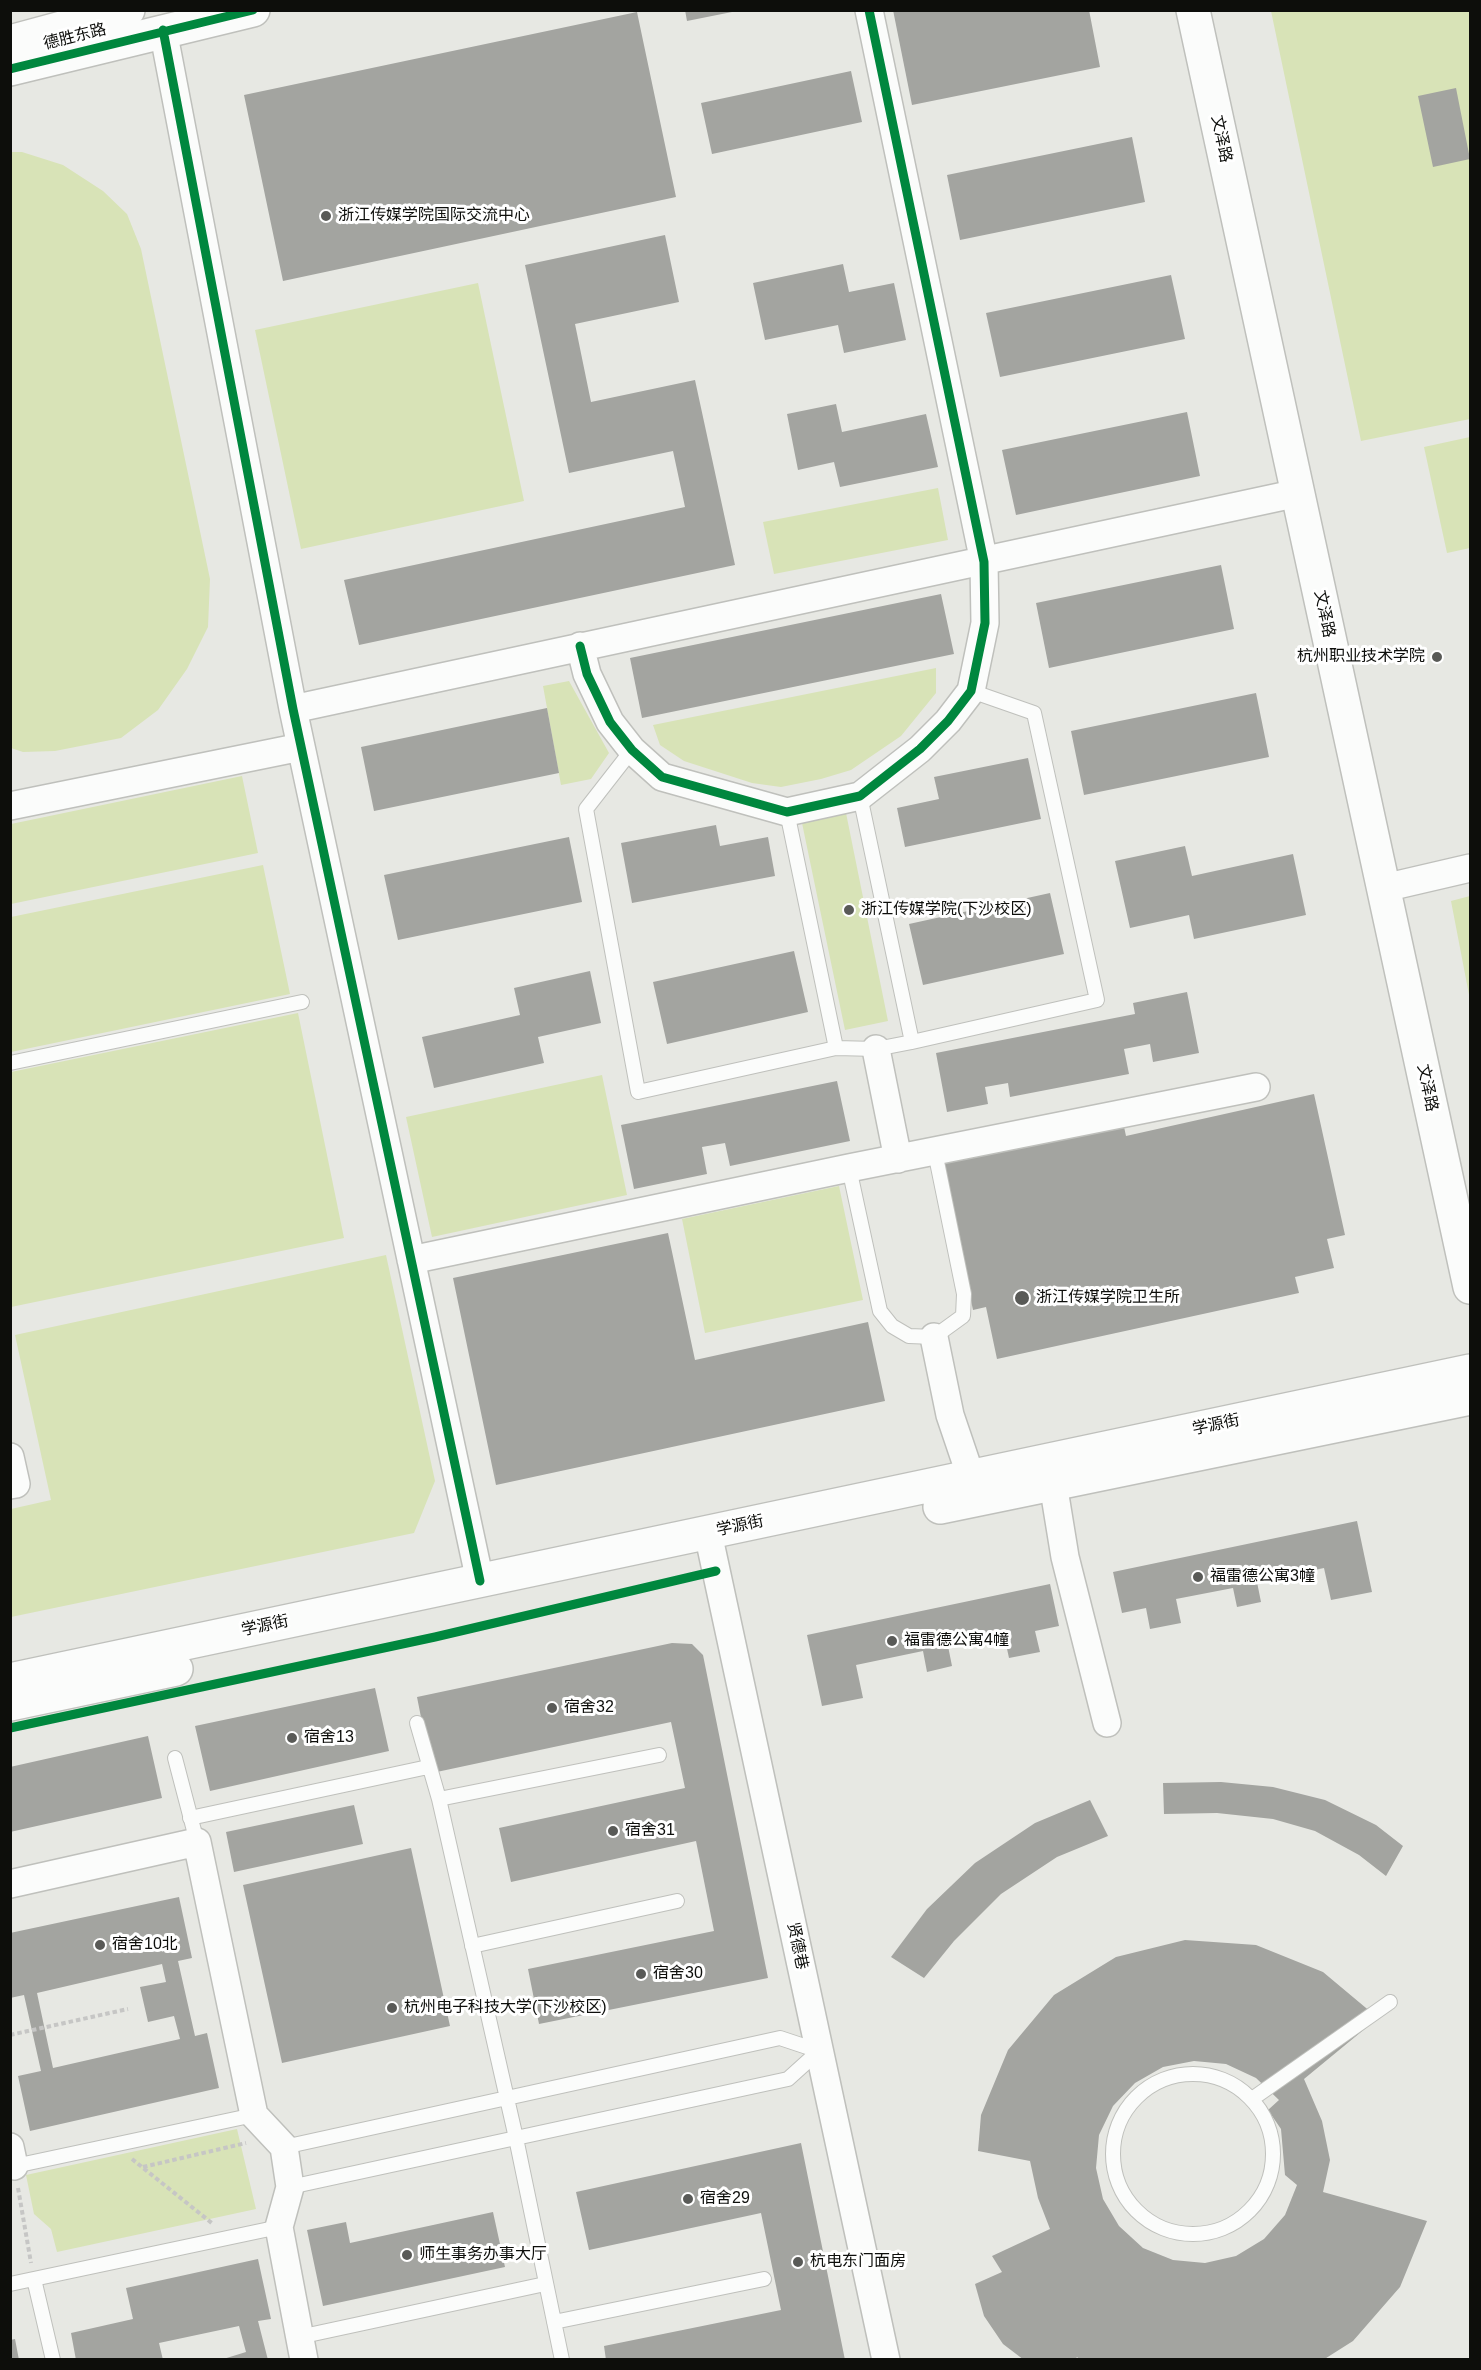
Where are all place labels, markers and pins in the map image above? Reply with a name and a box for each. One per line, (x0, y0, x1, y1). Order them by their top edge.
place label: 浙江传媒学院国际交流中心 (338, 206, 530, 226)
marker: 浙江传媒学院国际交流中心 (319, 209, 333, 223)
place label: 杭州职业技术学院 (1297, 647, 1425, 667)
marker: 杭州职业技术学院 (1430, 650, 1444, 664)
place label: 浙江传媒学院(下沙校区) (861, 900, 1032, 920)
marker: 浙江传媒学院(下沙校区) (842, 903, 856, 917)
place label: 浙江传媒学院卫生所 (1036, 1288, 1180, 1308)
marker: 浙江传媒学院卫生所 (1013, 1289, 1031, 1307)
place label: 福雷德公寓3幢 (1210, 1567, 1315, 1587)
marker: 福雷德公寓3幢 (1191, 1570, 1205, 1584)
place label: 福雷德公寓4幢 (904, 1631, 1009, 1651)
marker: 福雷德公寓4幢 (885, 1634, 899, 1648)
place label: 宿舍32 (564, 1698, 614, 1718)
marker: 宿舍32 (545, 1701, 559, 1715)
place label: 宿舍13 (304, 1728, 354, 1748)
marker: 宿舍13 (285, 1731, 299, 1745)
place label: 宿舍31 (625, 1821, 675, 1841)
marker: 宿舍31 (606, 1824, 620, 1838)
place label: 宿舍10北 (112, 1935, 178, 1955)
marker: 宿舍10北 (93, 1938, 107, 1952)
place label: 宿舍30 (653, 1964, 703, 1984)
marker: 宿舍30 (634, 1967, 648, 1981)
place label: 杭州电子科技大学(下沙校区) (404, 1998, 607, 2018)
marker: 杭州电子科技大学(下沙校区) (385, 2001, 399, 2015)
place label: 宿舍29 (700, 2189, 750, 2209)
marker: 宿舍29 (681, 2192, 695, 2206)
place label: 师生事务办事大厅 (419, 2245, 547, 2265)
marker: 师生事务办事大厅 (400, 2248, 414, 2262)
place label: 杭电东门面房 (810, 2252, 906, 2272)
marker: 杭电东门面房 (791, 2255, 805, 2269)

